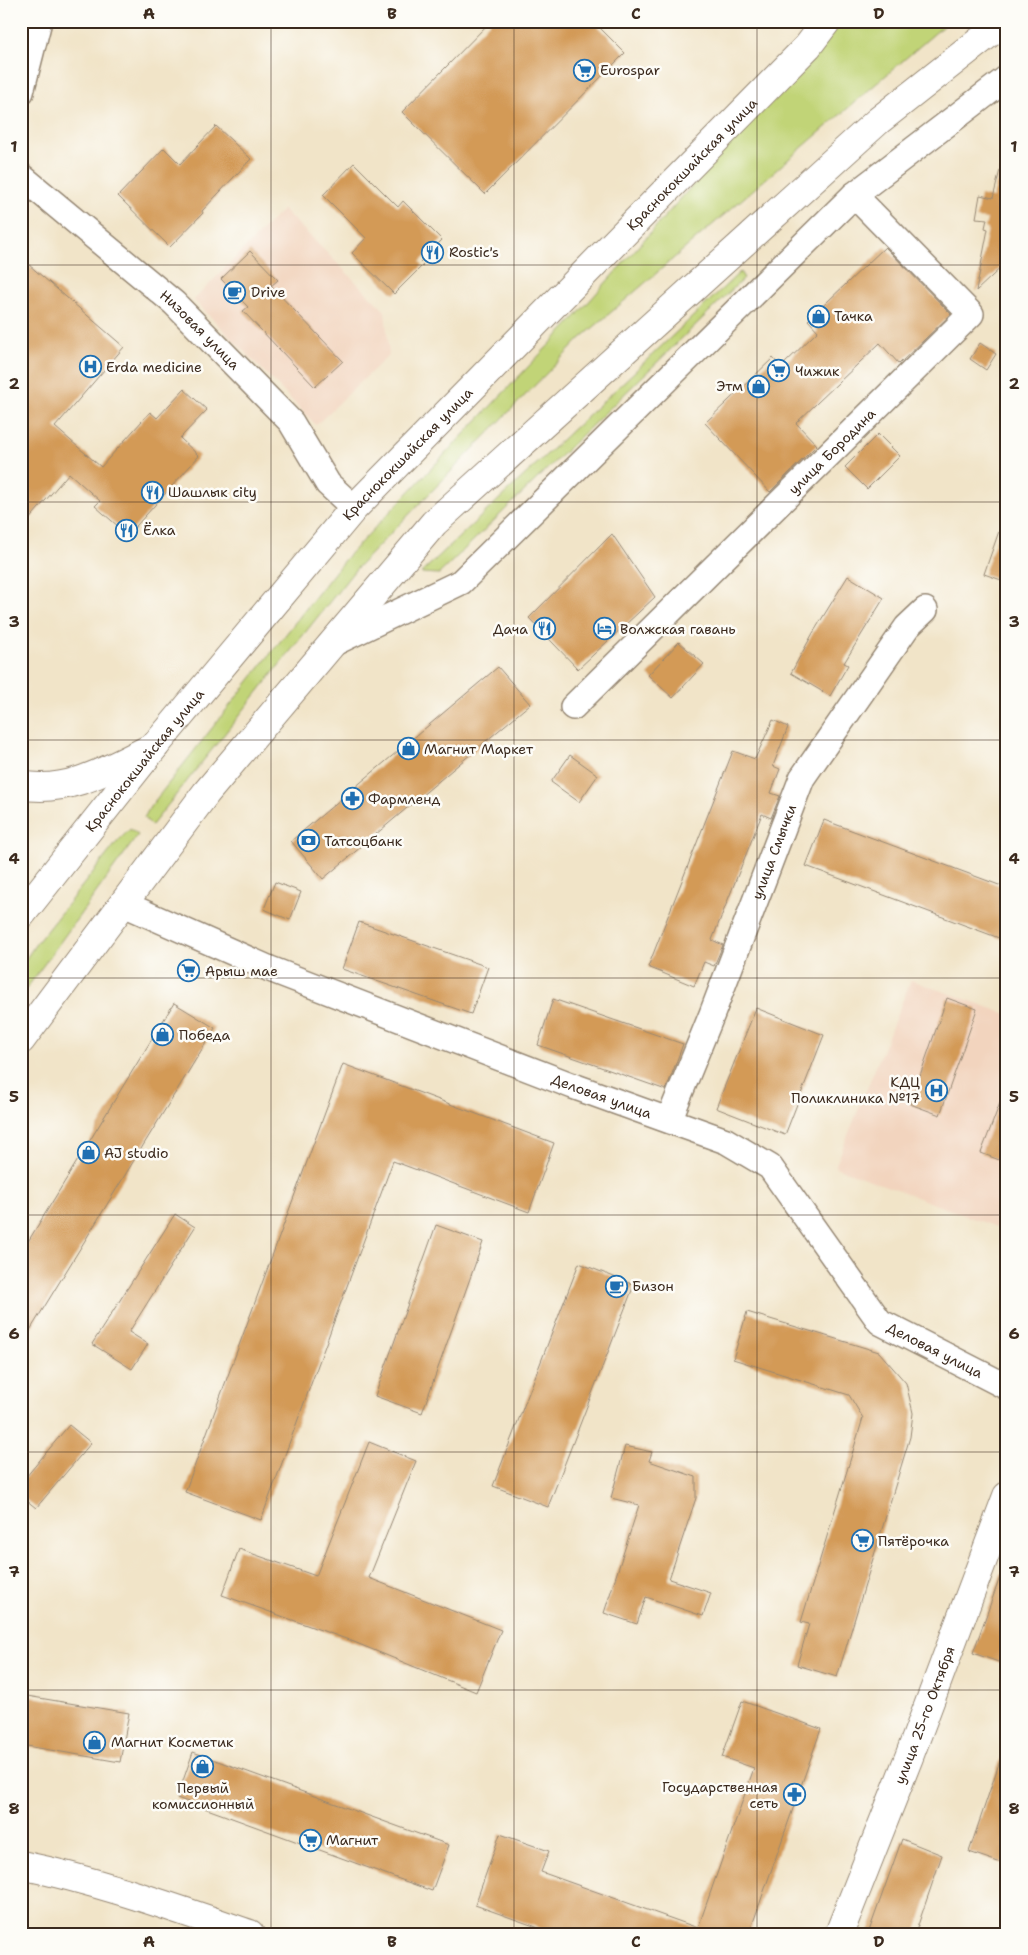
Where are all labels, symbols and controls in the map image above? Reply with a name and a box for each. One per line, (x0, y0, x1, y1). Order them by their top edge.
text: A (143, 3, 155, 24)
text: B (387, 3, 397, 24)
text: C (631, 3, 641, 24)
text: D (873, 3, 885, 24)
supermarket icon: Eurospar (572, 58, 596, 82)
place label: Eurospar (600, 61, 660, 79)
street label: Краснококшайская улица (623, 94, 761, 234)
text: 1 (10, 136, 18, 157)
text: 1 (1010, 136, 1018, 157)
restaurant icon: Rostic's (421, 240, 445, 264)
place label: Rostic's (449, 243, 499, 261)
cafe icon: Drive (223, 280, 247, 304)
place label: Drive (251, 283, 285, 301)
street label: Низовая улица (156, 286, 244, 374)
shop icon: Тачка (806, 304, 830, 328)
place label: Тачка (834, 307, 873, 325)
hospital icon: Erda medicine (78, 355, 102, 379)
place label: Erda medicine (106, 358, 202, 376)
supermarket icon: Чижик (767, 359, 791, 383)
place label: Чижик (795, 362, 840, 380)
text: 2 (8, 373, 20, 394)
text: 2 (1008, 373, 1020, 394)
shop icon: Этм (747, 374, 771, 398)
place label: Этм (716, 377, 743, 395)
street label: Краснококшайская улица (338, 383, 477, 524)
street label: улица Бородина (785, 404, 880, 498)
restaurant icon: Шашлык city (140, 480, 164, 504)
place label: Шашлык city (168, 483, 257, 501)
restaurant icon: Ёлка (115, 518, 139, 542)
place label: Ёлка (143, 521, 176, 539)
text: 3 (8, 611, 20, 632)
text: 3 (1008, 611, 1020, 632)
restaurant icon: Дача (532, 617, 556, 641)
hotel icon: Волжская гавань (592, 617, 616, 641)
place label: Дача (493, 620, 528, 638)
place label: Волжская гавань (620, 620, 736, 638)
street label: Краснококшайская улица (81, 685, 208, 836)
shop icon: Магнит Маркет (396, 737, 420, 761)
place label: Магнит Маркет (424, 740, 534, 758)
pharmacy icon: Фармленд (340, 787, 364, 811)
place label: Фармленд (368, 790, 441, 808)
street label: улица Смычки (748, 802, 800, 902)
bank icon: Татсоцбанк (296, 829, 320, 853)
place label: Татсоцбанк (324, 832, 403, 850)
text: 4 (8, 848, 20, 869)
text: 4 (1008, 848, 1020, 869)
supermarket icon: Арыш мае (177, 959, 201, 983)
place label: Арыш мае (205, 962, 278, 980)
shop icon: Победа (151, 1023, 175, 1047)
place label: Победа (179, 1026, 230, 1044)
street label: Деловая улица (549, 1070, 654, 1123)
place label: КДЦ Поликлиника №17 (791, 1073, 920, 1107)
hospital icon: КДЦ Поликлиника №17 (924, 1078, 948, 1102)
text: 5 (9, 1086, 19, 1107)
text: 5 (1009, 1086, 1019, 1107)
shop icon: AJ studio (76, 1141, 100, 1165)
place label: AJ studio (104, 1144, 168, 1162)
cafe icon: Бизон (604, 1274, 628, 1298)
place label: Бизон (632, 1277, 674, 1295)
street label: Деловая улица (884, 1318, 986, 1382)
text: 6 (8, 1323, 20, 1344)
text: 6 (1008, 1323, 1020, 1344)
supermarket icon: Пятёрочка (850, 1529, 874, 1553)
place label: Пятёрочка (878, 1532, 949, 1550)
text: 7 (8, 1561, 20, 1582)
text: 7 (1008, 1561, 1020, 1582)
street label: улица 25-го Октября (890, 1644, 959, 1787)
shop icon: Магнит Косметик (83, 1730, 107, 1754)
place label: Магнит Косметик (111, 1733, 234, 1751)
shop icon: Первый комиссионный (191, 1754, 215, 1778)
place label: Государственная сеть (662, 1778, 778, 1812)
place label: Первый комиссионный (152, 1779, 254, 1813)
pharmacy icon: Государственная сеть (782, 1783, 806, 1807)
text: 8 (8, 1798, 20, 1819)
text: 8 (1008, 1798, 1020, 1819)
supermarket icon: Магнит (298, 1828, 322, 1852)
place label: Магнит (326, 1831, 379, 1849)
text: A (143, 1931, 155, 1952)
text: B (387, 1931, 397, 1952)
text: C (631, 1931, 641, 1952)
text: D (873, 1931, 885, 1952)

